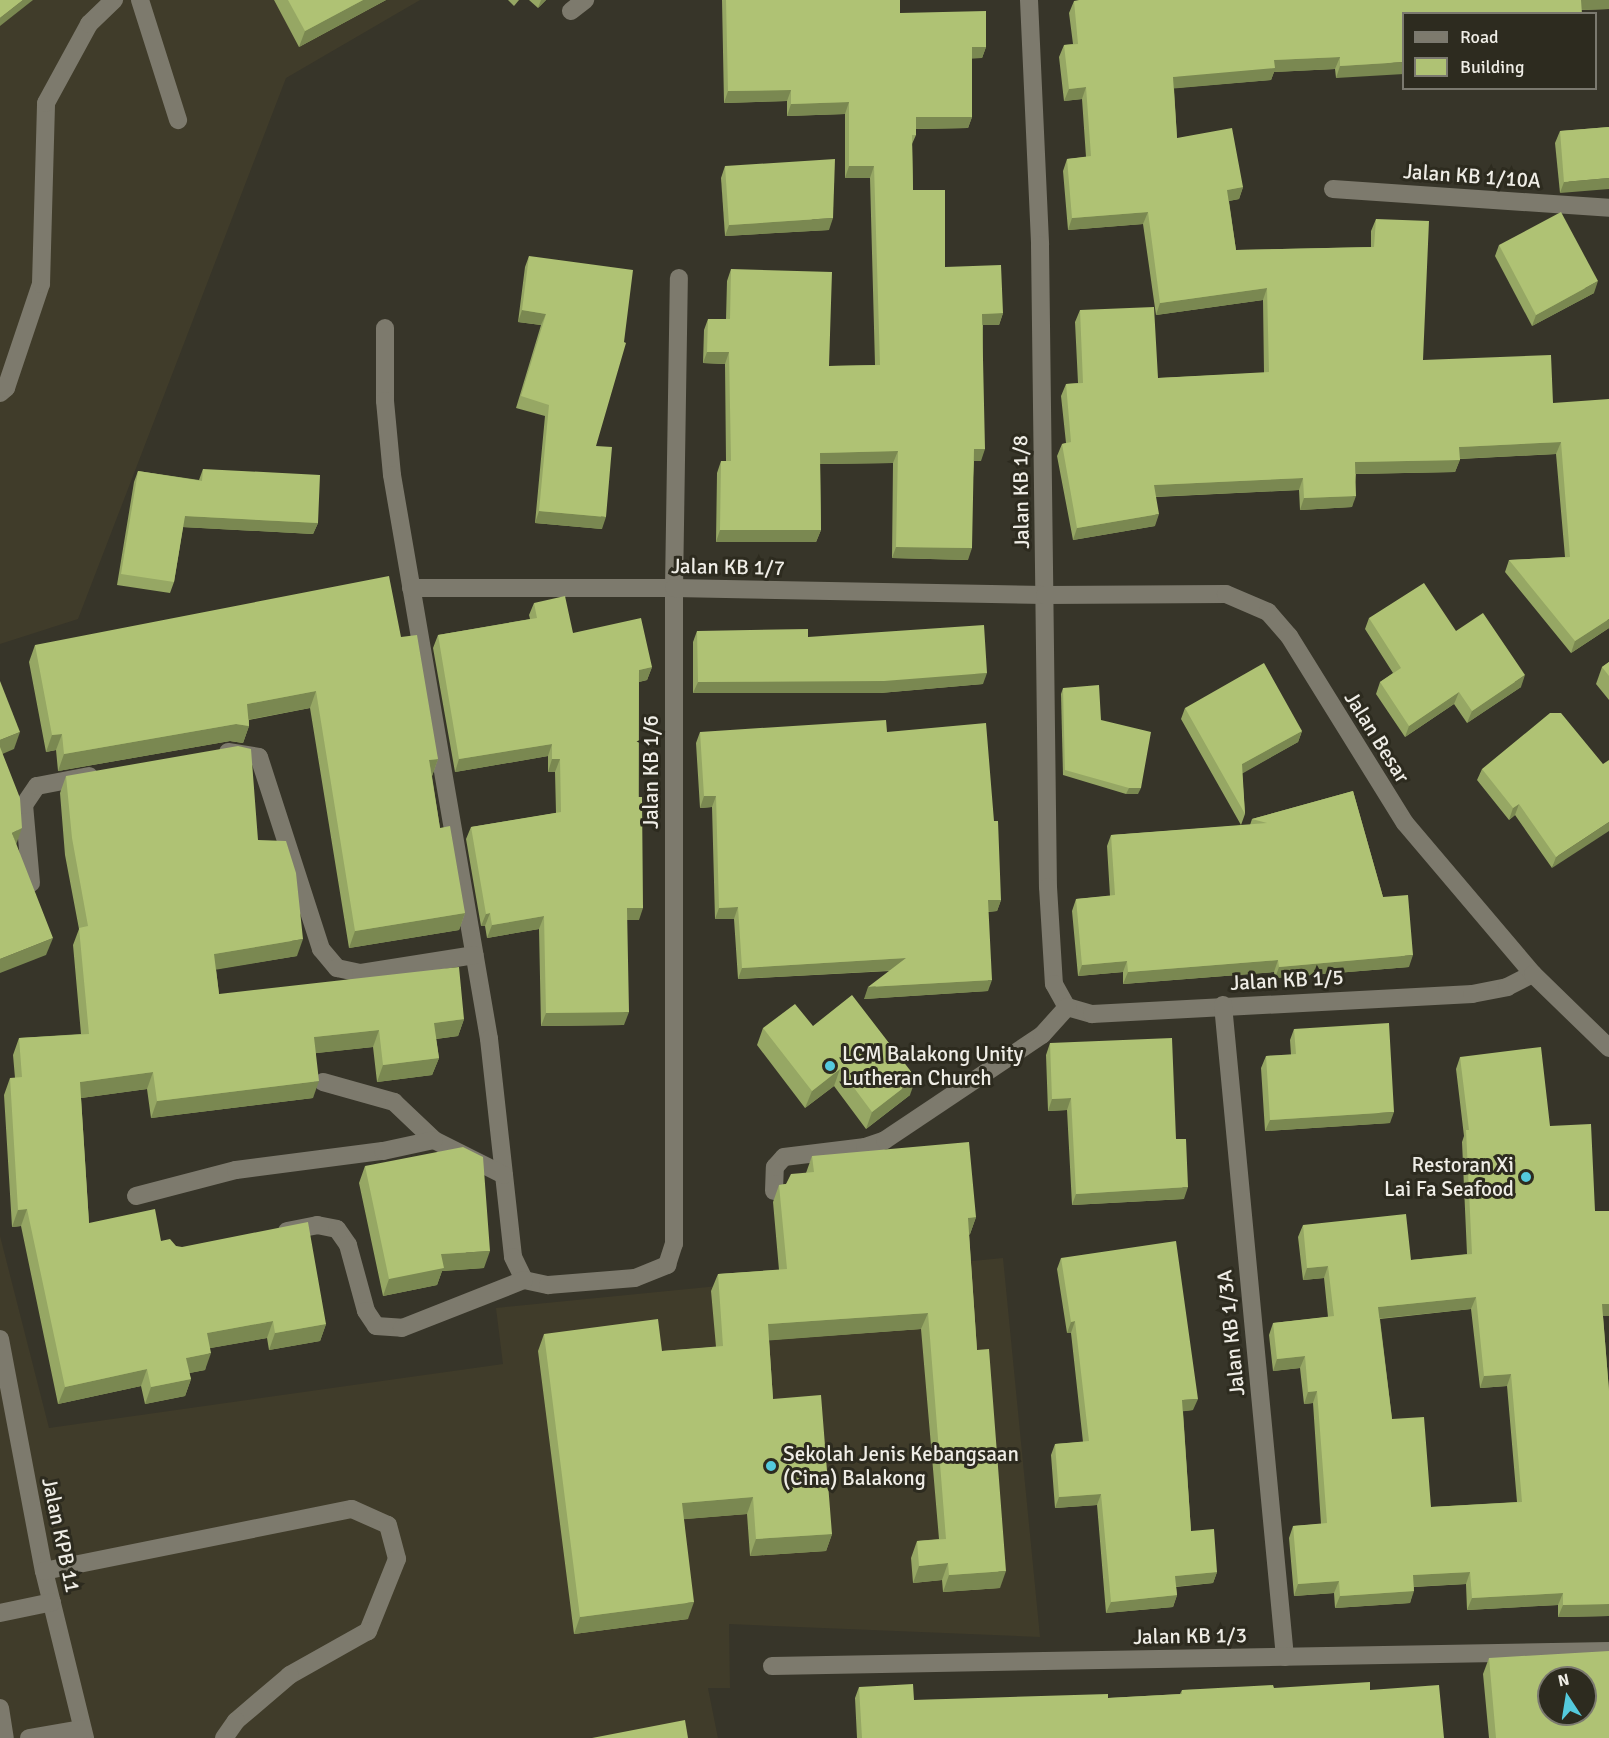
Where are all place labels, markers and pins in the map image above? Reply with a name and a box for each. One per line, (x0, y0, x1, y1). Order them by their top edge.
place label: LCM Balakong Unity Lutheran Church (842, 1041, 1023, 1091)
marker: LCM Balakong Unity Lutheran Church (823, 1059, 837, 1073)
place label: Restoran Xi Lai Fa Seafood (1384, 1152, 1514, 1202)
marker: Restoran Xi Lai Fa Seafood (1519, 1170, 1533, 1184)
place label: Sekolah Jenis Kebangsaan (Cina) Balakong (783, 1441, 1019, 1491)
marker: Sekolah Jenis Kebangsaan (Cina) Balakong (764, 1459, 778, 1473)

